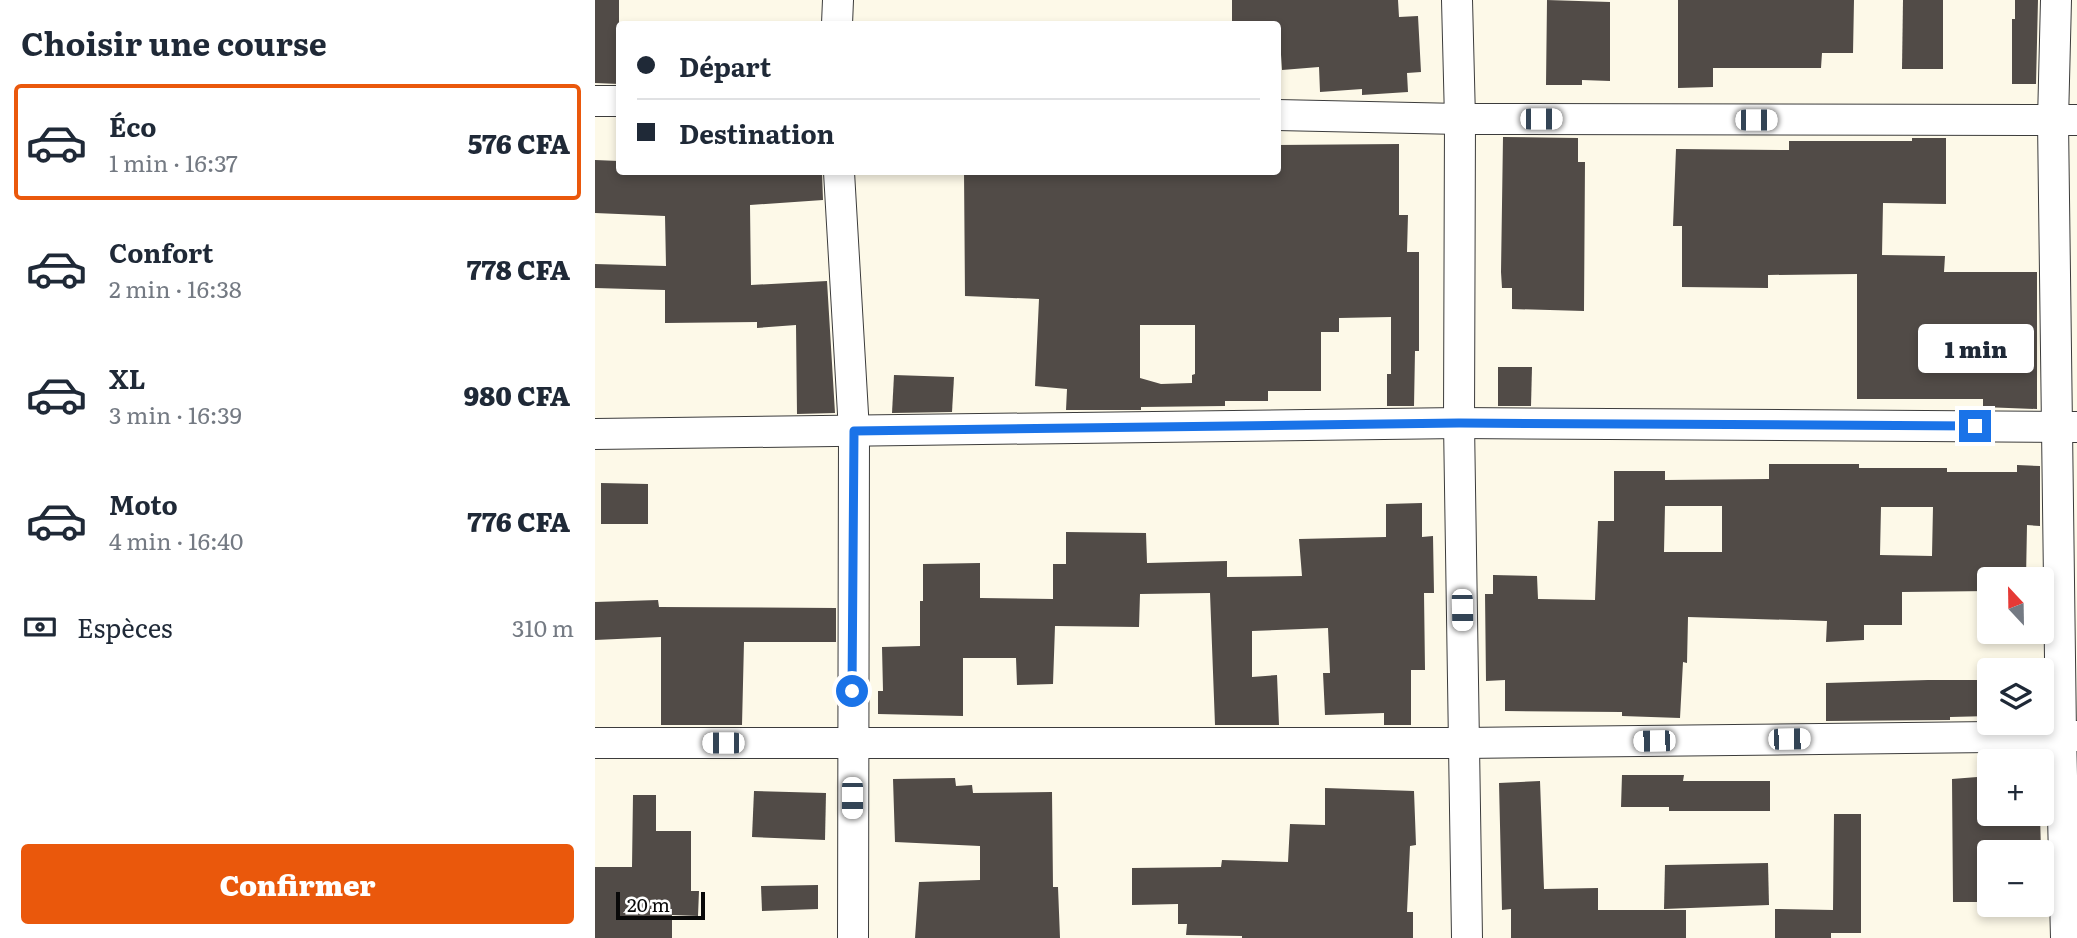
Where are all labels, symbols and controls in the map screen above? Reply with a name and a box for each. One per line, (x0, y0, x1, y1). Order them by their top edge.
text: Choisir une course (21, 18, 327, 66)
text: Départ (679, 46, 771, 85)
text: Éco (109, 106, 157, 145)
car (1521, 109, 1563, 130)
car (1736, 110, 1778, 131)
icon: car (25, 111, 88, 174)
text: Destination (679, 113, 835, 152)
text: 576 CFA (468, 123, 570, 162)
text: 1 min · 16:37 (109, 145, 238, 179)
text: Confort (109, 232, 213, 271)
icon: car (25, 237, 88, 300)
text: 778 CFA (467, 249, 570, 288)
text: 2 min · 16:38 (109, 271, 242, 305)
callout: 1 min (1917, 324, 2033, 374)
text: 1 min (1945, 331, 2007, 365)
text: XL (109, 358, 146, 397)
icon: car (25, 363, 88, 426)
text: 980 CFA (463, 375, 570, 414)
text: 3 min · 16:39 (109, 397, 242, 431)
route end (1959, 410, 1991, 442)
text: Moto (109, 484, 178, 523)
icon: car (25, 489, 88, 552)
text: 776 CFA (467, 501, 570, 540)
text: 4 min · 16:40 (109, 523, 243, 557)
north arrow (1977, 567, 2055, 644)
map controls (1977, 567, 2054, 917)
car (1452, 589, 1473, 631)
text: Espèces (77, 607, 173, 646)
icon: cash (21, 608, 59, 646)
text: 310 m (512, 610, 574, 644)
button: layers (1977, 658, 2054, 735)
route start (836, 675, 868, 707)
car (1768, 728, 1811, 750)
car (1633, 730, 1676, 752)
car (703, 733, 745, 754)
button: + (1977, 749, 2054, 826)
car (842, 777, 863, 819)
button: − (1977, 840, 2054, 917)
button: Confirmer (21, 844, 574, 924)
scale bar (616, 889, 705, 921)
text: 20 m (627, 890, 670, 918)

